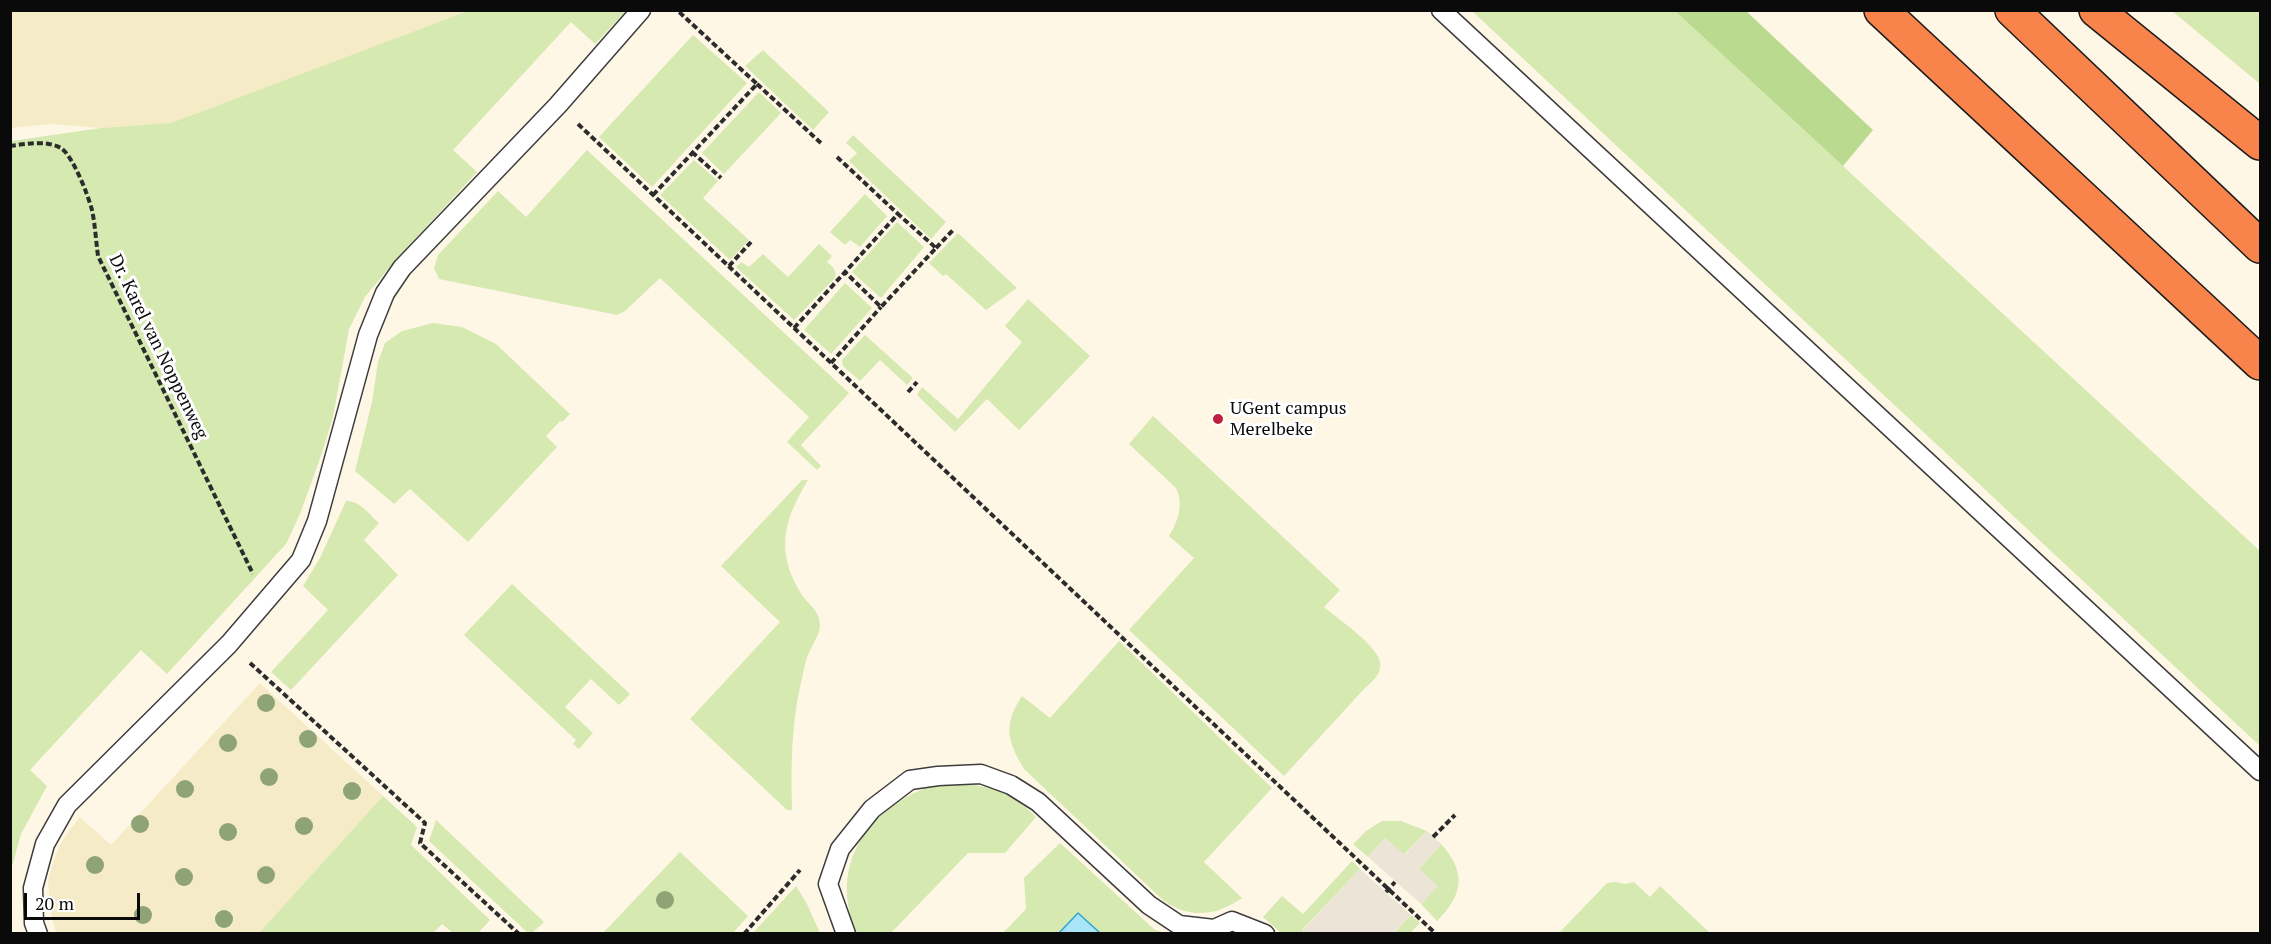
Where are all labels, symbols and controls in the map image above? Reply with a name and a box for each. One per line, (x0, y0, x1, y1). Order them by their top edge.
street label: Dr. Karel van Noppenweg (104, 251, 212, 443)
place label: UGent campus Merelbeke (1230, 398, 1347, 440)
marker: UGent campus Merelbeke (1211, 412, 1225, 426)
scale bar (27, 881, 142, 919)
text: 20 m (35, 891, 74, 915)

